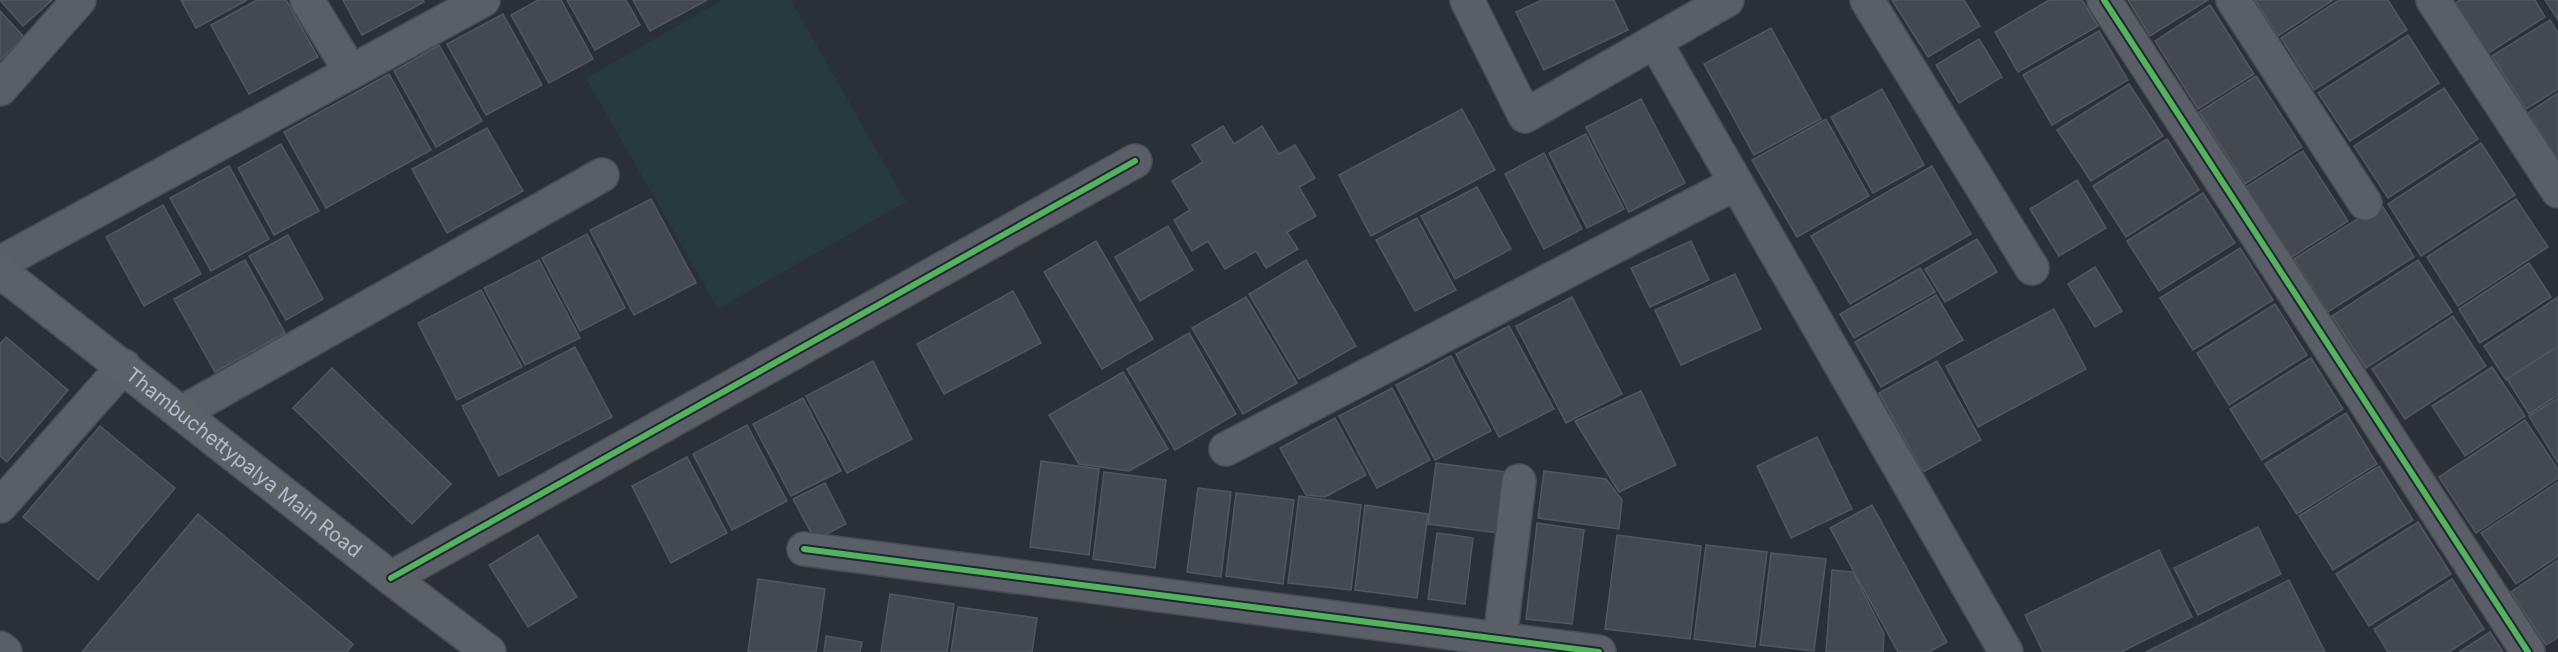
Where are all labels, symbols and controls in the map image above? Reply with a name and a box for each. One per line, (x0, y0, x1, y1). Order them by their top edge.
street label: Thambuchettypalya Main Road (121, 362, 367, 562)

